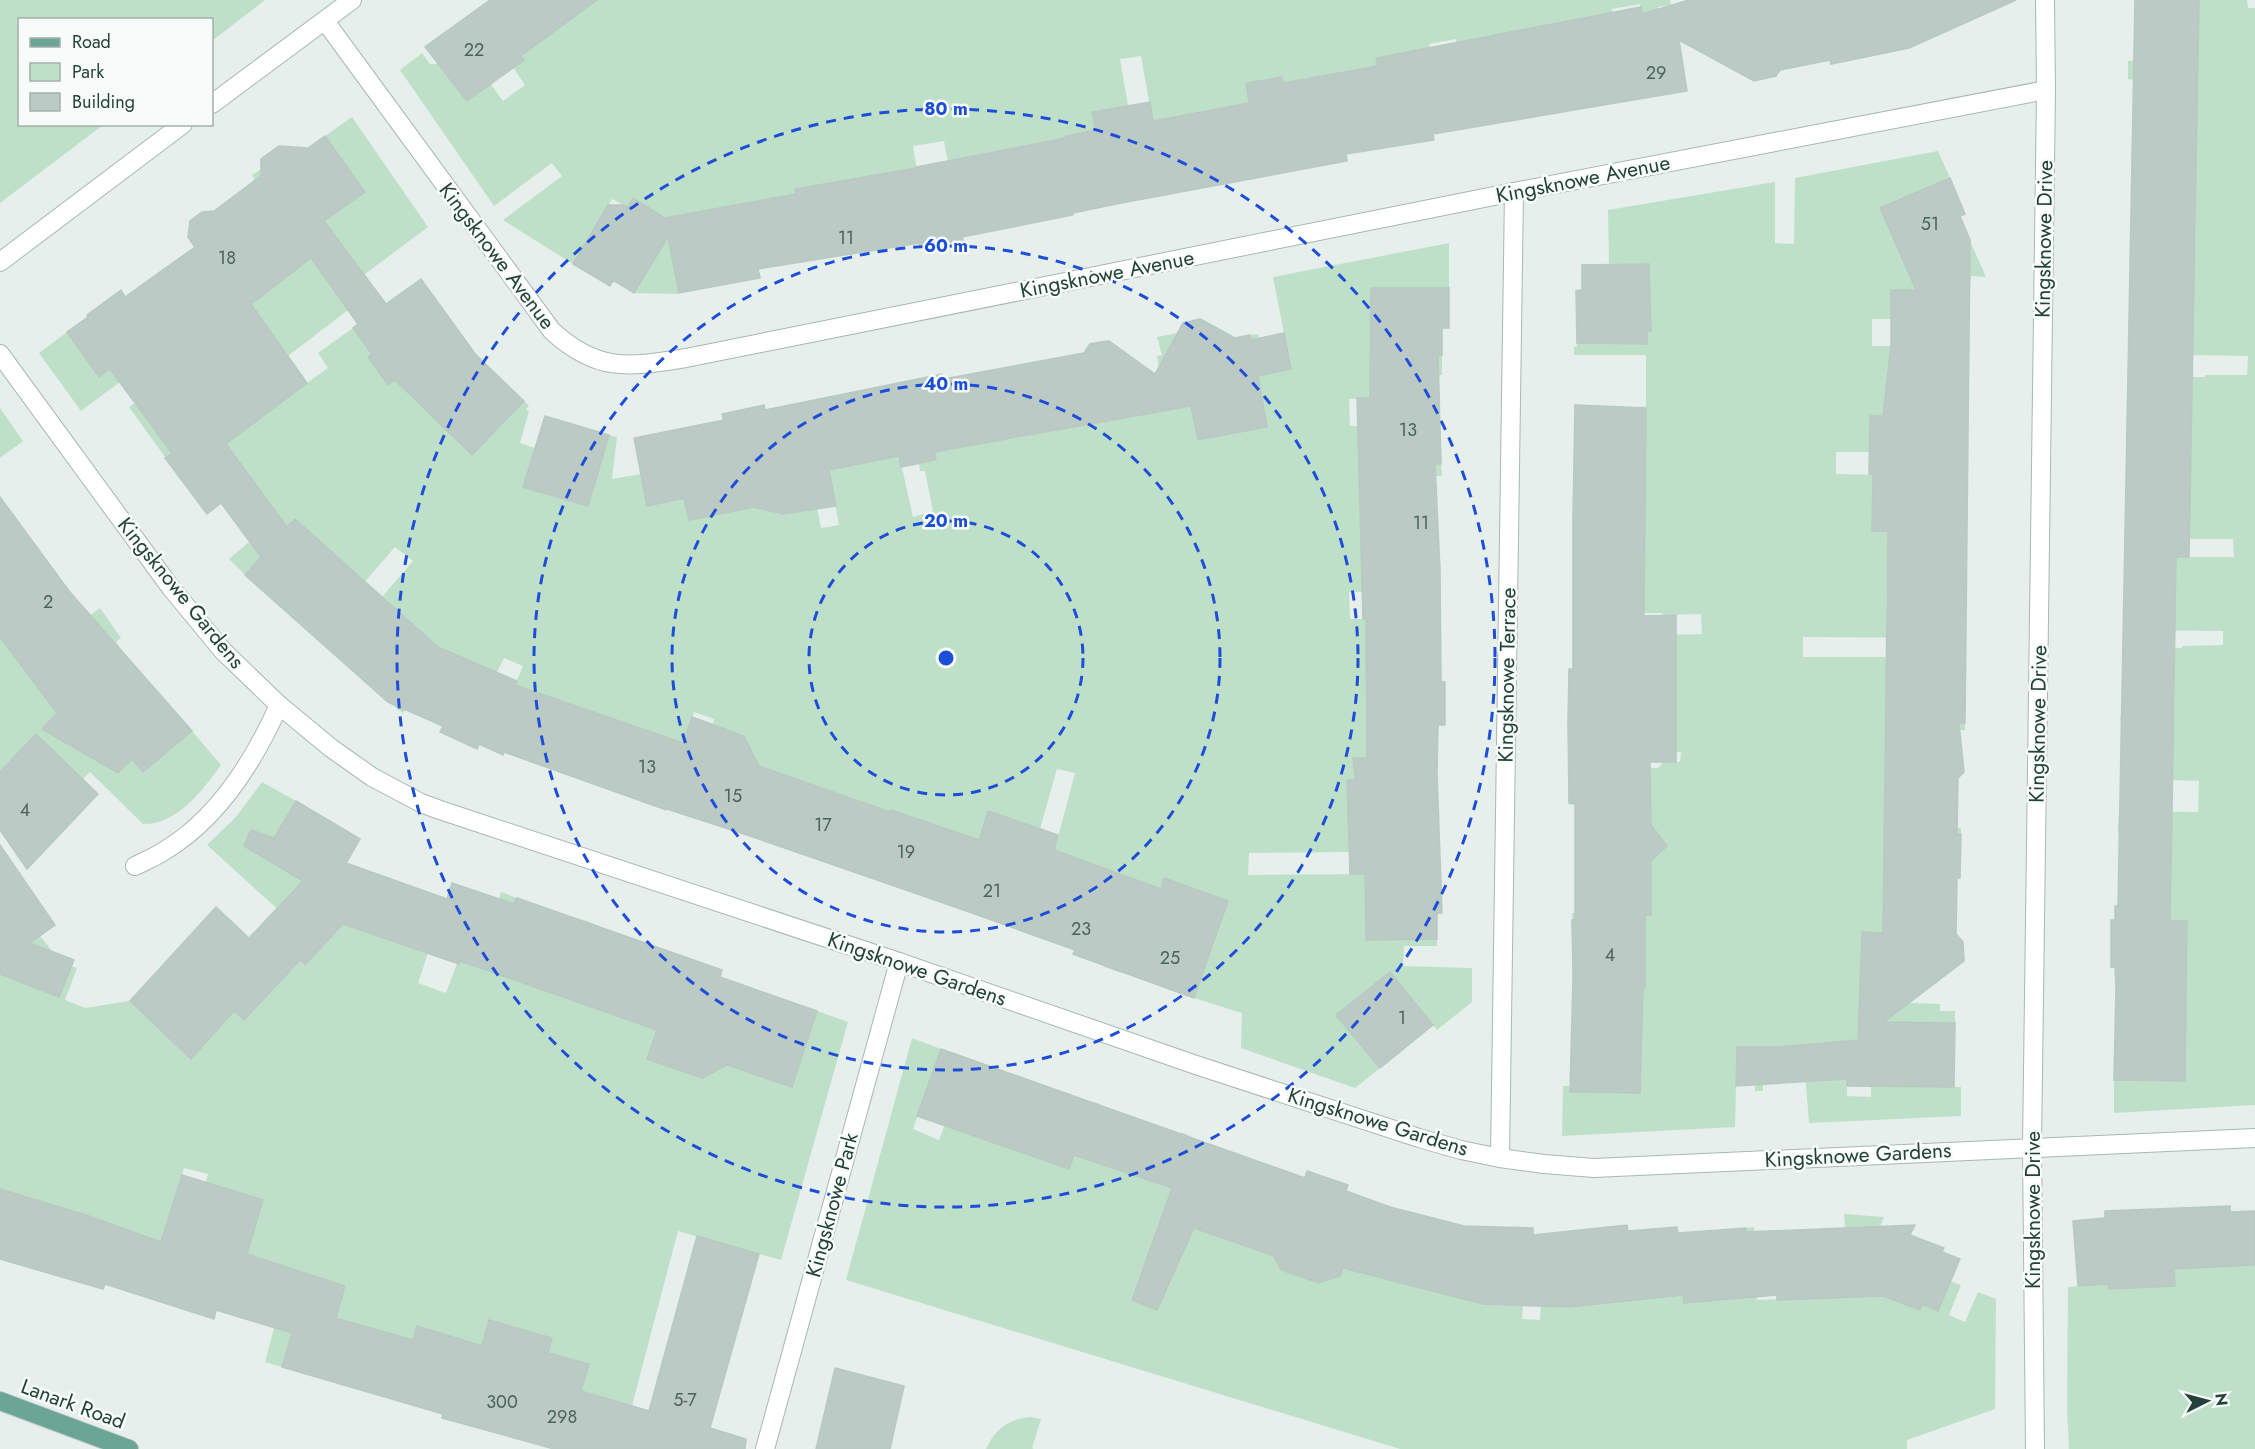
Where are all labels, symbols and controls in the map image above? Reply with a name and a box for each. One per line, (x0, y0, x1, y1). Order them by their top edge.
legend (18, 18, 213, 126)
text: Road (72, 29, 111, 55)
house number: 22 (464, 37, 484, 63)
text: Park (72, 59, 104, 85)
house number: 29 (1646, 60, 1666, 86)
text: Building (72, 89, 135, 115)
text: 80 m (924, 96, 968, 122)
street label: Kingsknowe Avenue (1493, 147, 1673, 211)
street label: Kingsknowe Drive (2028, 160, 2060, 318)
street label: Kingsknowe Avenue (432, 176, 562, 336)
house number: 51 (1921, 211, 1939, 237)
house number: 11 (838, 225, 854, 251)
text: 60 m (924, 233, 968, 259)
street label: Kingsknowe Avenue (1017, 242, 1197, 306)
house number: 18 (218, 245, 236, 271)
text: 40 m (924, 371, 968, 397)
house number: 13 (1399, 417, 1417, 443)
text: 20 m (924, 508, 968, 534)
house number: 11 (1413, 510, 1429, 536)
street label: Kingsknowe Gardens (110, 511, 252, 675)
street label: Kingsknowe Terrace (1490, 587, 1524, 763)
house number: 2 (43, 589, 53, 615)
street label: Kingsknowe Drive (2022, 645, 2054, 803)
centre of rings (936, 648, 956, 668)
house number: 13 (638, 754, 656, 780)
house number: 15 (724, 783, 742, 809)
house number: 4 (20, 797, 30, 823)
house number: 17 (814, 812, 832, 838)
house number: 19 (897, 839, 915, 865)
house number: 21 (983, 878, 1001, 904)
house number: 23 (1071, 916, 1091, 942)
street label: Kingsknowe Gardens (824, 924, 1010, 1014)
house number: 4 (1605, 942, 1615, 968)
house number: 25 (1160, 945, 1180, 971)
house number: 1 (1398, 1005, 1406, 1031)
street label: Kingsknowe Gardens (1284, 1080, 1472, 1164)
street label: Kingsknowe Park (798, 1129, 866, 1281)
street label: Kingsknowe Drive (2018, 1131, 2048, 1289)
street label: Kingsknowe Gardens (1764, 1135, 1952, 1175)
street label: Lanark Road (17, 1371, 129, 1437)
north arrow (2177, 1371, 2237, 1431)
house number: 5-7 (673, 1387, 697, 1413)
house number: 300 (486, 1389, 518, 1415)
text: N (2209, 1392, 2234, 1407)
house number: 298 (547, 1404, 577, 1430)

